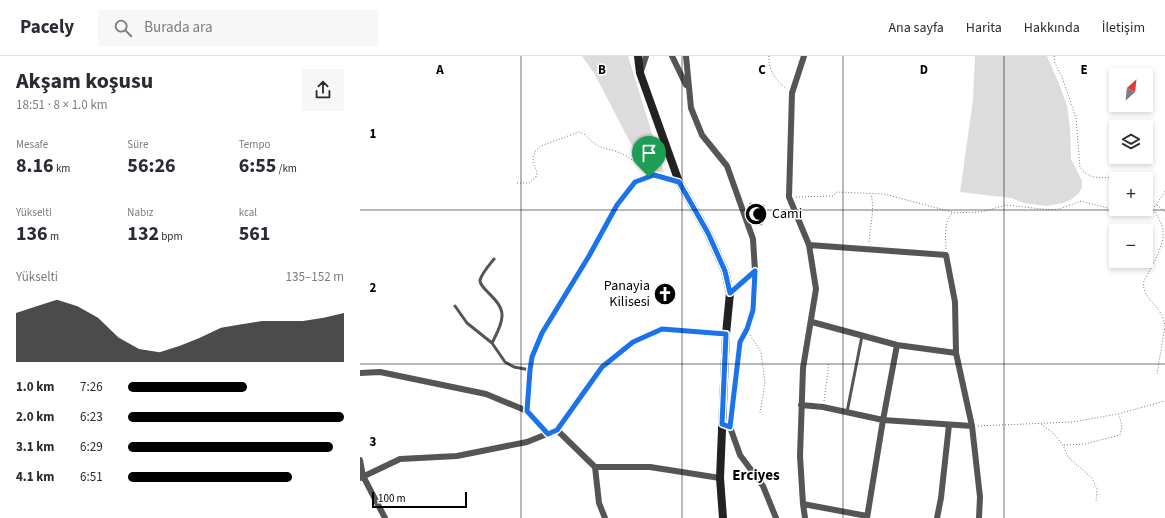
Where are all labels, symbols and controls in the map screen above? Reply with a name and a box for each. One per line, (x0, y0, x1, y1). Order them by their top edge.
search box (98, 10, 378, 46)
text: Pacely (20, 14, 74, 41)
icon: search (112, 17, 134, 39)
text: Burada ara (144, 17, 213, 38)
text: Ana sayfa (888, 18, 944, 38)
text: Harita (966, 18, 1002, 38)
text: Hakkında (1024, 18, 1080, 38)
text: İletişim (1102, 18, 1145, 38)
text: A (435, 61, 444, 79)
text: B (598, 61, 606, 79)
text: C (758, 61, 766, 79)
text: D (920, 61, 928, 79)
text: E (1080, 61, 1088, 79)
text: Akşam koşusu (16, 65, 153, 97)
north arrow (1109, 68, 1153, 112)
map controls (1109, 68, 1153, 268)
button: share (302, 69, 344, 111)
text: 18:51 · 8 × 1.0 km (16, 96, 108, 114)
button: layers (1109, 120, 1153, 164)
text: 1 (370, 125, 377, 143)
pin (632, 136, 666, 177)
text: Mesafe (16, 137, 48, 152)
text: Süre (127, 137, 148, 152)
text: Tempo (239, 137, 270, 152)
icon: arrive (638, 142, 660, 164)
text: 8.16 (16, 152, 54, 180)
text: 56:26 (127, 152, 176, 180)
text: 6:55 (239, 152, 276, 180)
text: km (54, 161, 70, 176)
text: /km (276, 161, 297, 176)
button: + (1109, 172, 1153, 216)
mosque icon: Cami (743, 201, 769, 227)
place label: Cami (772, 204, 802, 224)
text: Yükselti (16, 205, 52, 220)
text: Nabız (127, 205, 153, 220)
text: kcal (239, 205, 257, 220)
text: 136 (16, 220, 48, 248)
text: 132 (127, 220, 159, 248)
text: 561 (239, 220, 270, 248)
button: − (1109, 224, 1153, 268)
text: m (48, 229, 59, 244)
text: bpm (159, 229, 183, 244)
text: Yükselti (16, 268, 58, 286)
text: 135–152 m (286, 268, 344, 286)
place label: Panayia Kilisesi (604, 276, 650, 312)
text: 2 (370, 279, 377, 297)
church icon: Panayia Kilisesi (652, 281, 678, 307)
text: 1.0 km (16, 378, 55, 396)
text: 7:26 (80, 378, 103, 396)
text: 2.0 km (16, 408, 55, 426)
text: 6:23 (80, 408, 103, 426)
text: 3 (370, 433, 377, 451)
text: 3.1 km (16, 438, 55, 456)
text: 6:29 (80, 438, 103, 456)
district label: Erciyes (732, 465, 780, 486)
text: 4.1 km (16, 468, 55, 486)
text: 6:51 (80, 468, 103, 486)
scale bar (372, 490, 467, 509)
text: 100 m (378, 491, 406, 506)

